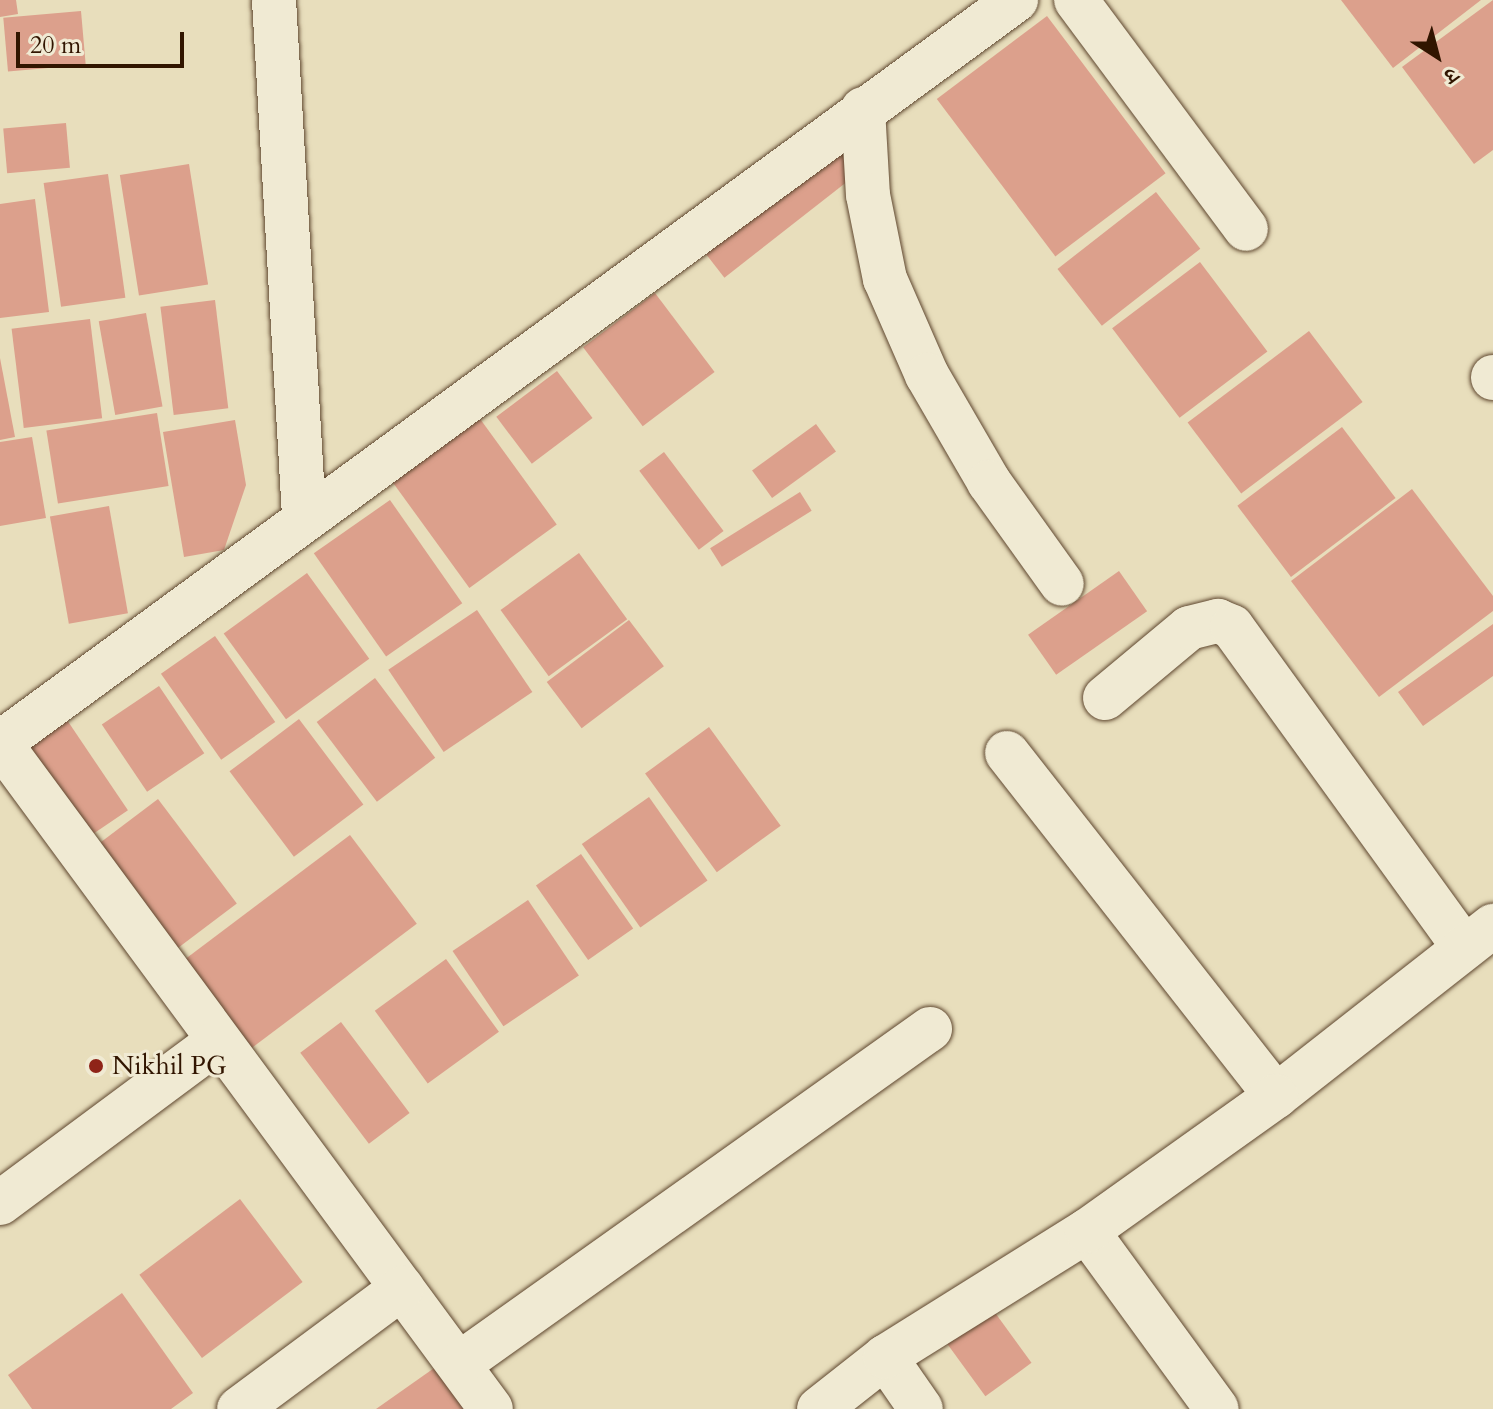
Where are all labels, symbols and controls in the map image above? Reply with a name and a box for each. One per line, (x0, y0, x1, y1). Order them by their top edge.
scale bar (20, 16, 188, 66)
north arrow (1397, 16, 1477, 96)
text: 20 m (30, 29, 81, 62)
text: उ (1438, 60, 1464, 91)
place label: Nikhil PG (112, 1050, 227, 1082)
marker: Nikhil PG (87, 1057, 105, 1075)

